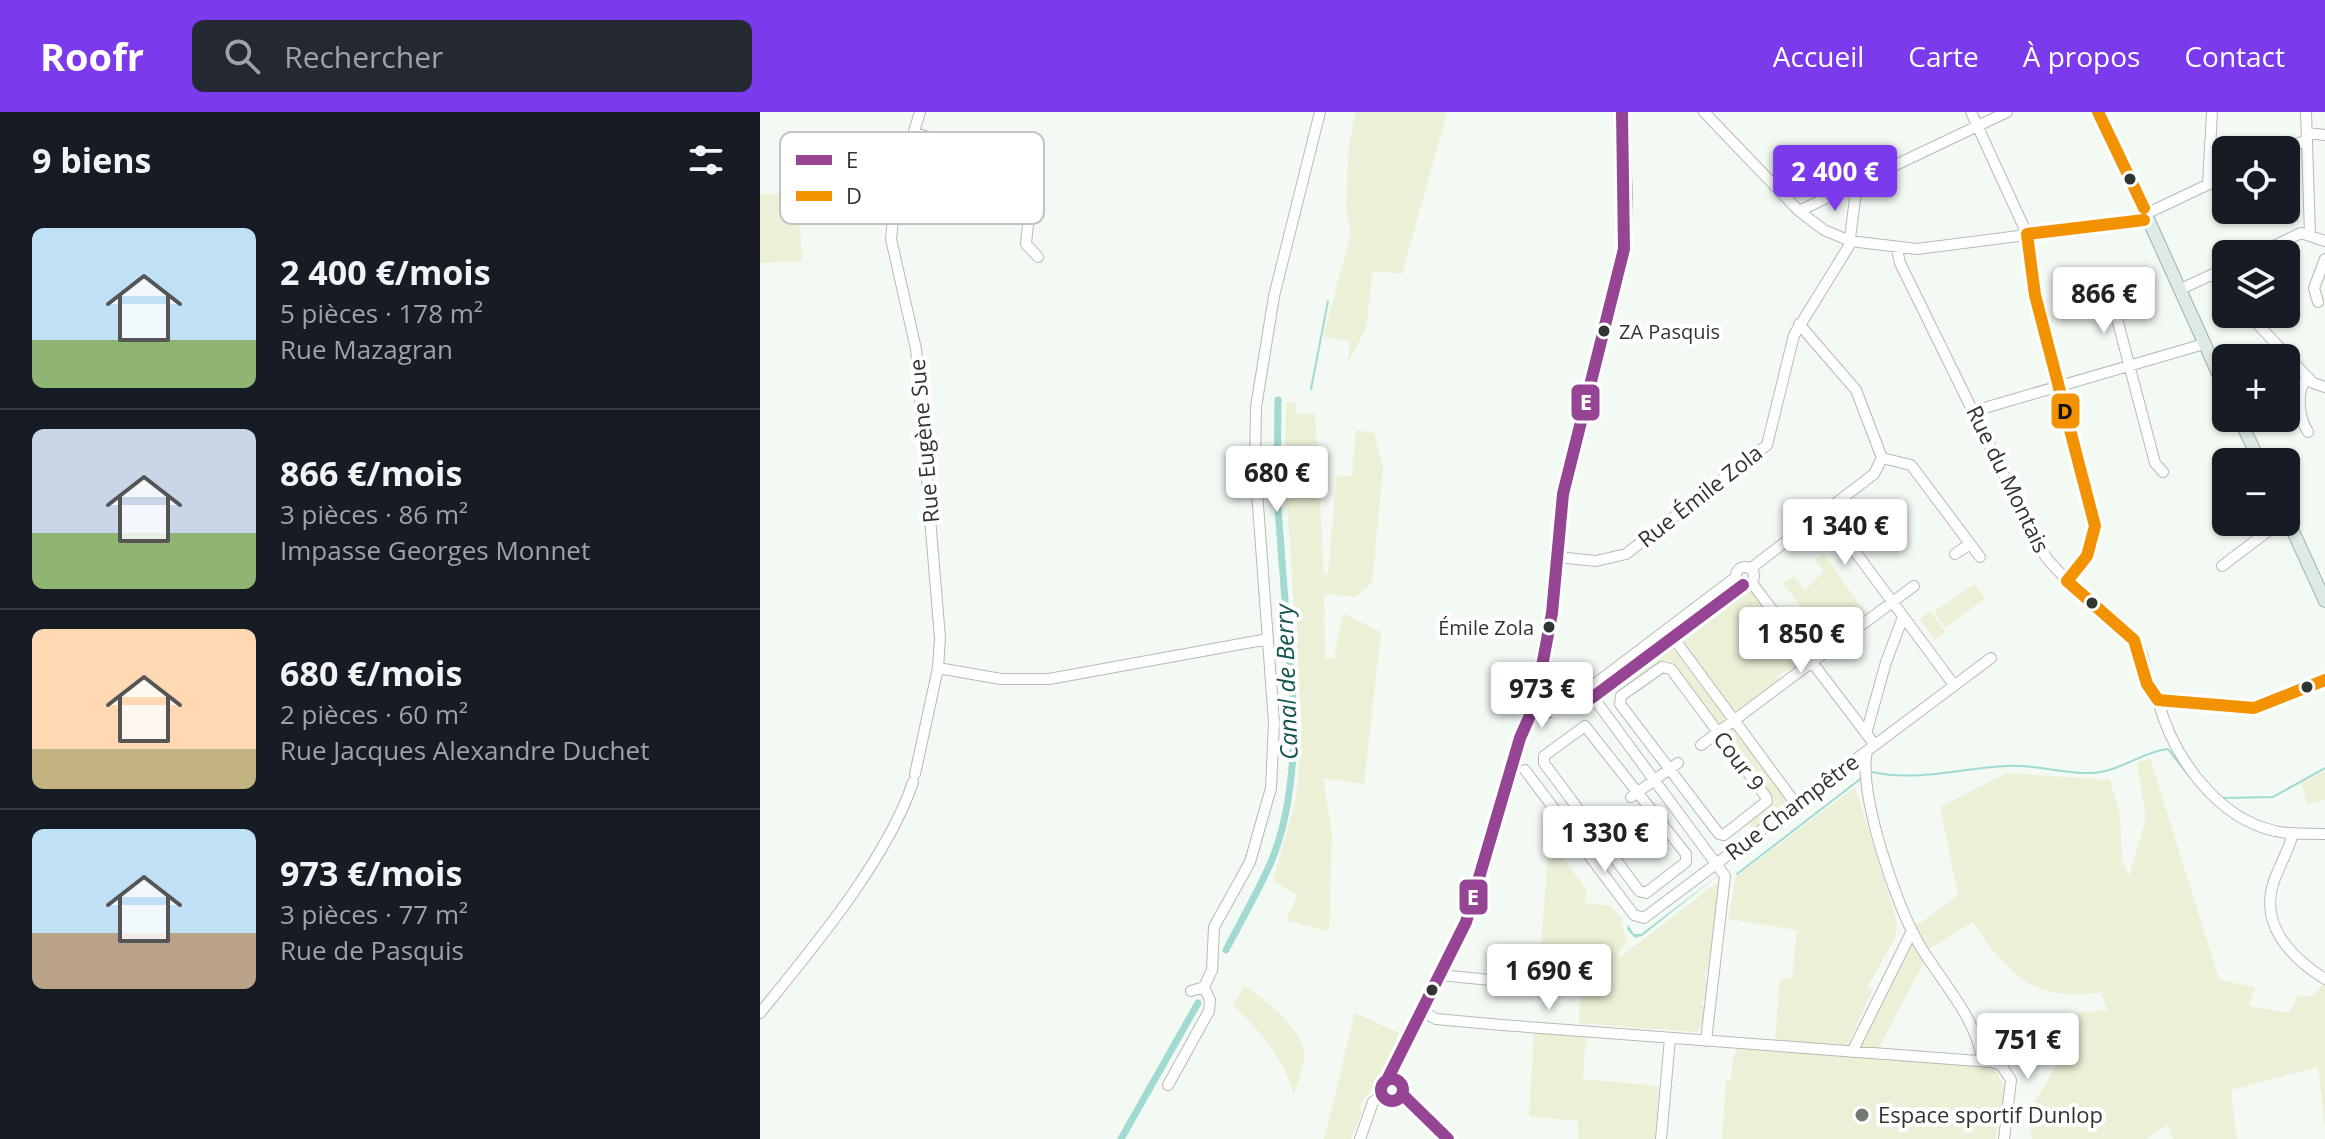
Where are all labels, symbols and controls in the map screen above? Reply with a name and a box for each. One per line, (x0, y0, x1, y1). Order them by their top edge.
search box (192, 20, 752, 92)
text: Roofr (40, 30, 144, 82)
icon: search (220, 34, 264, 78)
text: Rechercher (284, 36, 443, 77)
text: Accueil (1773, 37, 1864, 75)
text: Carte (1908, 37, 1979, 75)
text: À propos (2023, 37, 2140, 75)
text: Contact (2184, 37, 2285, 75)
legend (780, 132, 1044, 224)
map controls (2212, 136, 2300, 536)
button: locate (2212, 136, 2300, 224)
text: 9 biens (32, 137, 152, 183)
icon: filters (684, 138, 728, 182)
text: E (846, 144, 858, 174)
pin: 2 400 € (1761, 145, 1909, 213)
text: 2 400 € (1791, 153, 1879, 189)
unlabelled marker (2122, 171, 2138, 187)
text: D (846, 180, 862, 210)
button: layers (2212, 240, 2300, 328)
text: 2 400 €/mois (280, 249, 491, 295)
icon: home (96, 260, 192, 356)
pin: 866 € (2048, 267, 2160, 335)
text: 866 € (2071, 275, 2137, 311)
text: 5 pièces · 178 m² (280, 295, 483, 331)
place label: ZA Pasquis (1619, 318, 1720, 345)
marker: ZA Pasquis (1596, 323, 1612, 339)
text: Rue Mazagran (280, 331, 453, 367)
button: + (2212, 344, 2300, 432)
street label: Rue Eugène Sue (901, 358, 945, 524)
line badge: E (1570, 383, 1601, 422)
text: E (1580, 386, 1592, 416)
line badge: D (2050, 392, 2081, 430)
text: D (2057, 395, 2073, 425)
street label: Rue du Montais (1960, 400, 2058, 557)
street label: Rue Émile Zola (1631, 437, 1768, 553)
pin: 680 € (1221, 446, 1333, 514)
button: − (2212, 448, 2300, 536)
text: 866 €/mois (280, 450, 462, 496)
text: 680 € (1244, 454, 1310, 490)
icon: home (96, 461, 192, 557)
text: 3 pièces · 86 m² (280, 496, 468, 532)
pin: 1 340 € (1771, 499, 1919, 567)
text: 1 340 € (1801, 507, 1889, 543)
text: Impasse Georges Monnet (280, 532, 590, 568)
unlabelled marker (2084, 595, 2100, 611)
water label: Canal de Berry (1266, 602, 1305, 760)
pin: 1 850 € (1727, 607, 1875, 675)
place label: Émile Zola (1438, 614, 1534, 641)
text: 1 850 € (1757, 615, 1845, 651)
marker: Émile Zola (1541, 619, 1557, 635)
text: 680 €/mois (280, 650, 462, 696)
icon: home (96, 661, 192, 757)
pin: 973 € (1486, 662, 1598, 730)
text: 973 € (1509, 670, 1575, 706)
unlabelled marker (2299, 679, 2315, 695)
text: 2 pièces · 60 m² (280, 696, 468, 732)
street label: Cour 9 (1707, 724, 1772, 797)
text: Rue Jacques Alexandre Duchet (280, 732, 649, 768)
street label: Rue Champêtre (1718, 746, 1864, 866)
pin: 1 330 € (1531, 806, 1679, 874)
text: 1 330 € (1561, 814, 1649, 850)
text: 973 €/mois (280, 850, 462, 896)
icon: home (96, 861, 192, 957)
line badge: E (1458, 878, 1489, 916)
text: E (1467, 881, 1479, 911)
text: 3 pièces · 77 m² (280, 896, 468, 932)
text: Rue de Pasquis (280, 932, 464, 968)
pin: 1 690 € (1475, 944, 1623, 1012)
text: 1 690 € (1505, 952, 1593, 988)
unlabelled marker (1424, 982, 1440, 998)
pin: 751 € (1972, 1013, 2084, 1081)
text: 751 € (1995, 1021, 2061, 1057)
place label: Espace sportif Dunlop (1878, 1099, 2103, 1129)
marker: Espace sportif Dunlop (1853, 1106, 1871, 1124)

